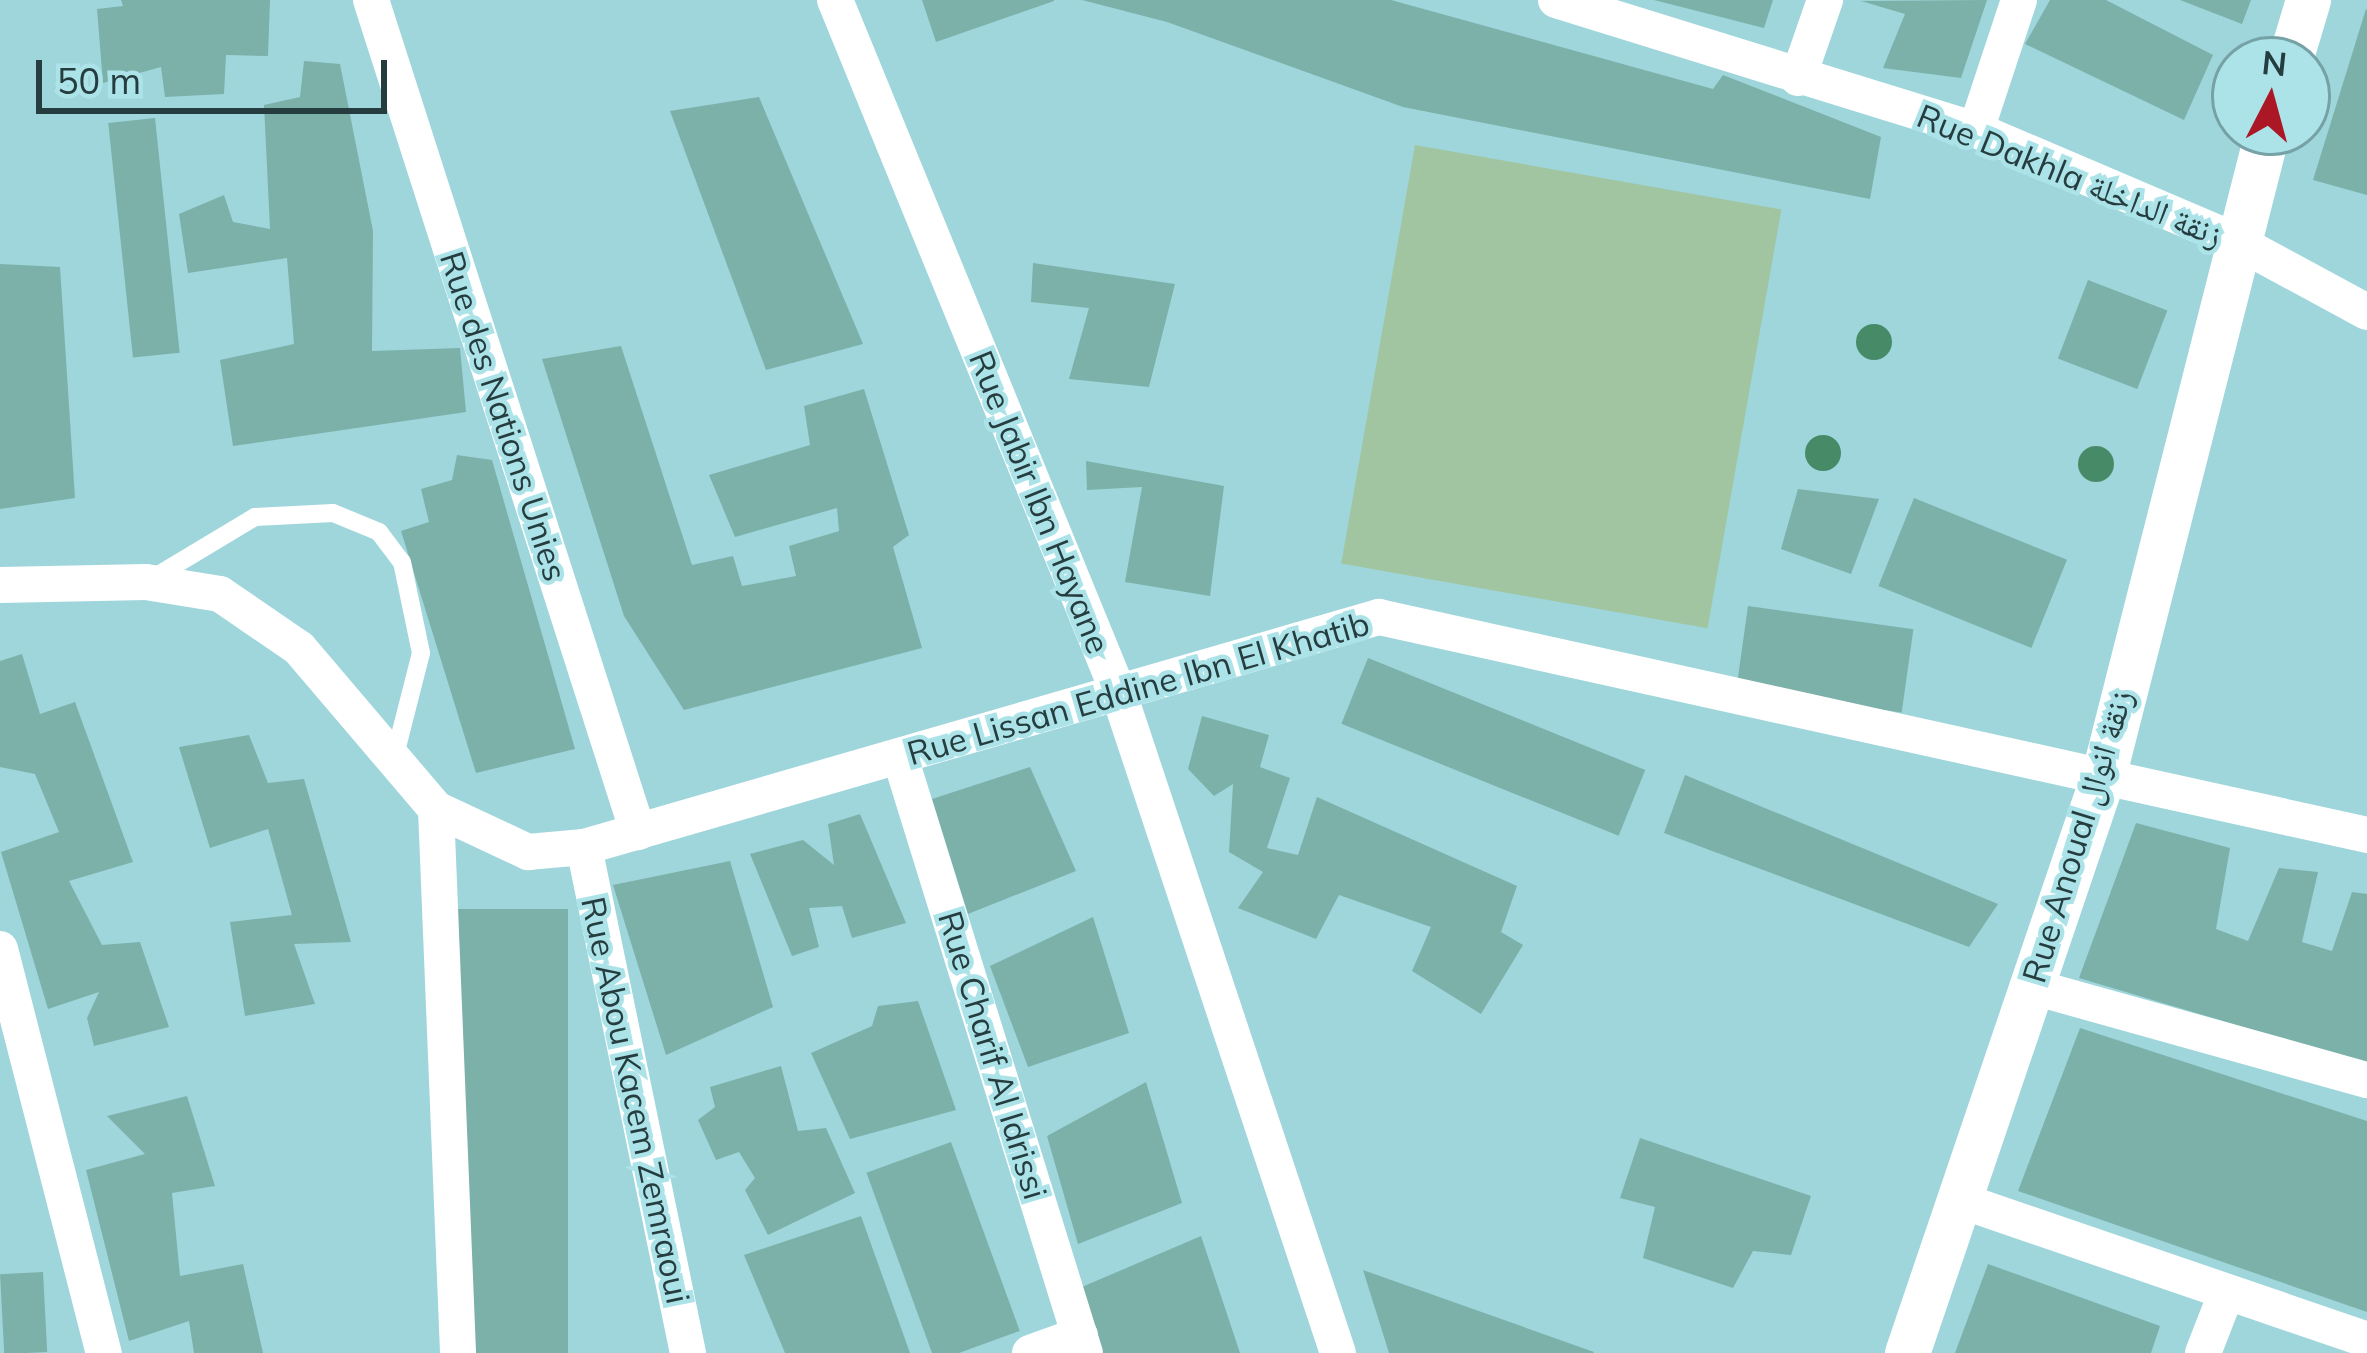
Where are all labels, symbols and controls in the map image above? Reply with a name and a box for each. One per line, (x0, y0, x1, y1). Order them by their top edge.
scale bar (42, 36, 393, 110)
north arrow (2211, 36, 2331, 156)
text: N (2260, 41, 2289, 84)
text: 50 m (57, 58, 141, 103)
street label: Rue Dakhla زنقة الداخلة (1911, 96, 2229, 254)
street label: Rue des Nations Unies (432, 246, 576, 586)
street label: Rue Jabir Ibn Hayane (961, 345, 1119, 659)
street label: Rue Lissan Eddine Ibn El Khatib (902, 603, 1374, 773)
street label: Rue Anoual زنقة انوال (2014, 685, 2140, 987)
street label: Rue Abou Kacem Zemraoui (574, 893, 698, 1307)
street label: Rue Charif Al Idrissi (930, 906, 1056, 1204)

